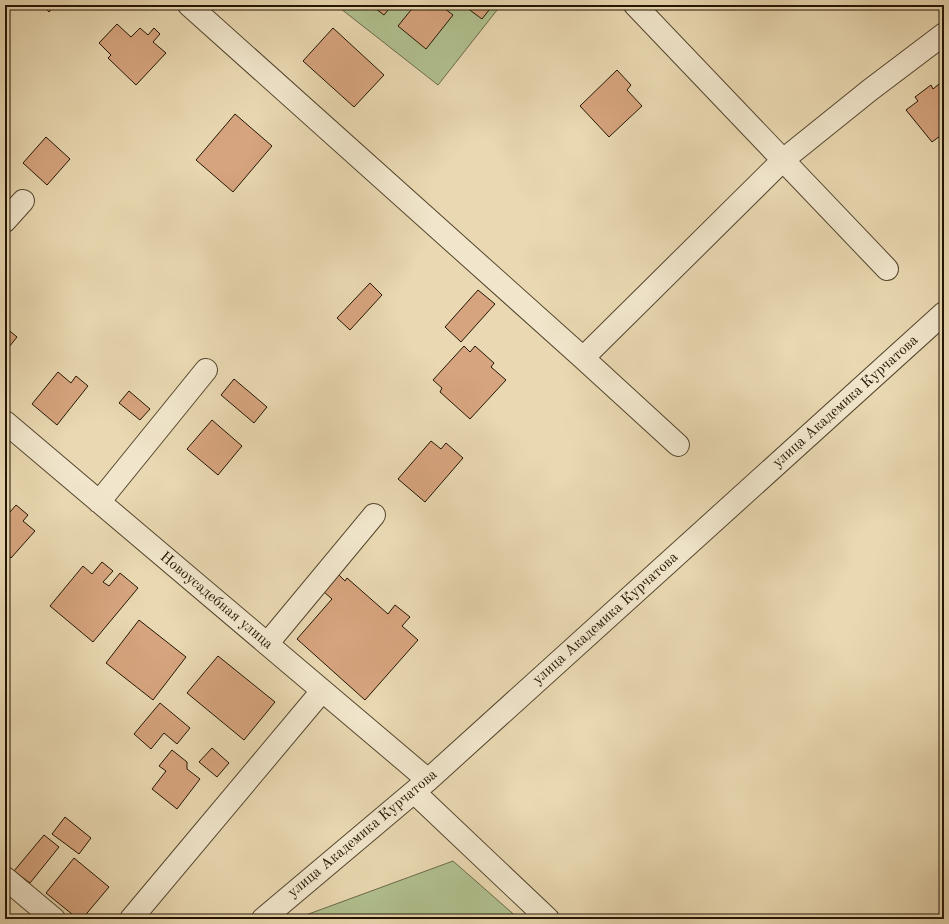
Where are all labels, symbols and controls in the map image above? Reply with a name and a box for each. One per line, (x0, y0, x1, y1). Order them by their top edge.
street label: улица Академика Курчатова (770, 333, 922, 471)
street label: Новоусадебная улица (157, 549, 276, 653)
street label: улица Академика Курчатова (530, 550, 682, 688)
street label: улица Академика Курчатова (285, 767, 441, 901)

